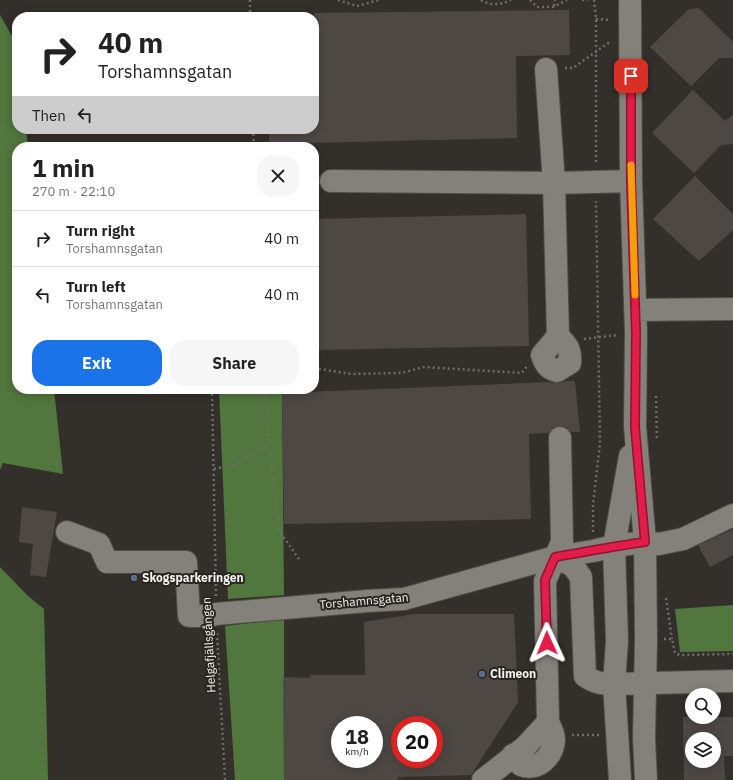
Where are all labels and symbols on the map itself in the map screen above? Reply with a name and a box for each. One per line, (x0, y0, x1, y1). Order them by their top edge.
pin (614, 59, 648, 93)
place label: Skogsparkeringen (142, 570, 244, 585)
marker: Skogsparkeringen (129, 573, 139, 583)
street label: Torshamnsgatan (319, 589, 409, 612)
street label: Helgafjällsgången (199, 597, 218, 693)
position arrow (526, 622, 568, 664)
place label: Climeon (490, 666, 536, 681)
marker: Climeon (477, 669, 487, 679)
speed limit sign: 20 (391, 716, 443, 768)

